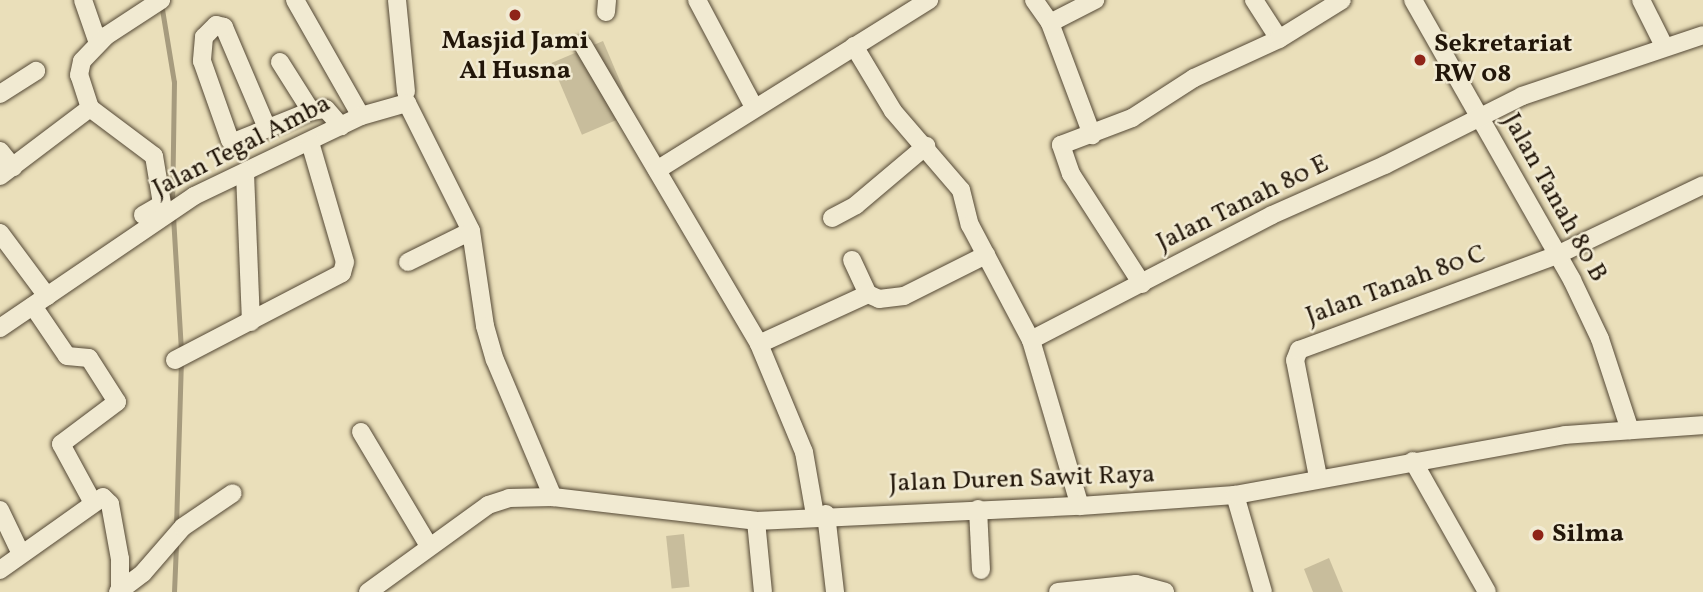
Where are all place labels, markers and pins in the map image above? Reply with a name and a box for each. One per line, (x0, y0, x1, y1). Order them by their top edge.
marker: Masjid Jami Al Husna (507, 7, 523, 23)
place label: Masjid Jami Al Husna (441, 26, 589, 88)
place label: Sekretariat RW 08 (1434, 29, 1572, 90)
marker: Sekretariat RW 08 (1412, 52, 1428, 68)
place label: Silma (1552, 519, 1624, 551)
marker: Silma (1530, 527, 1546, 543)

